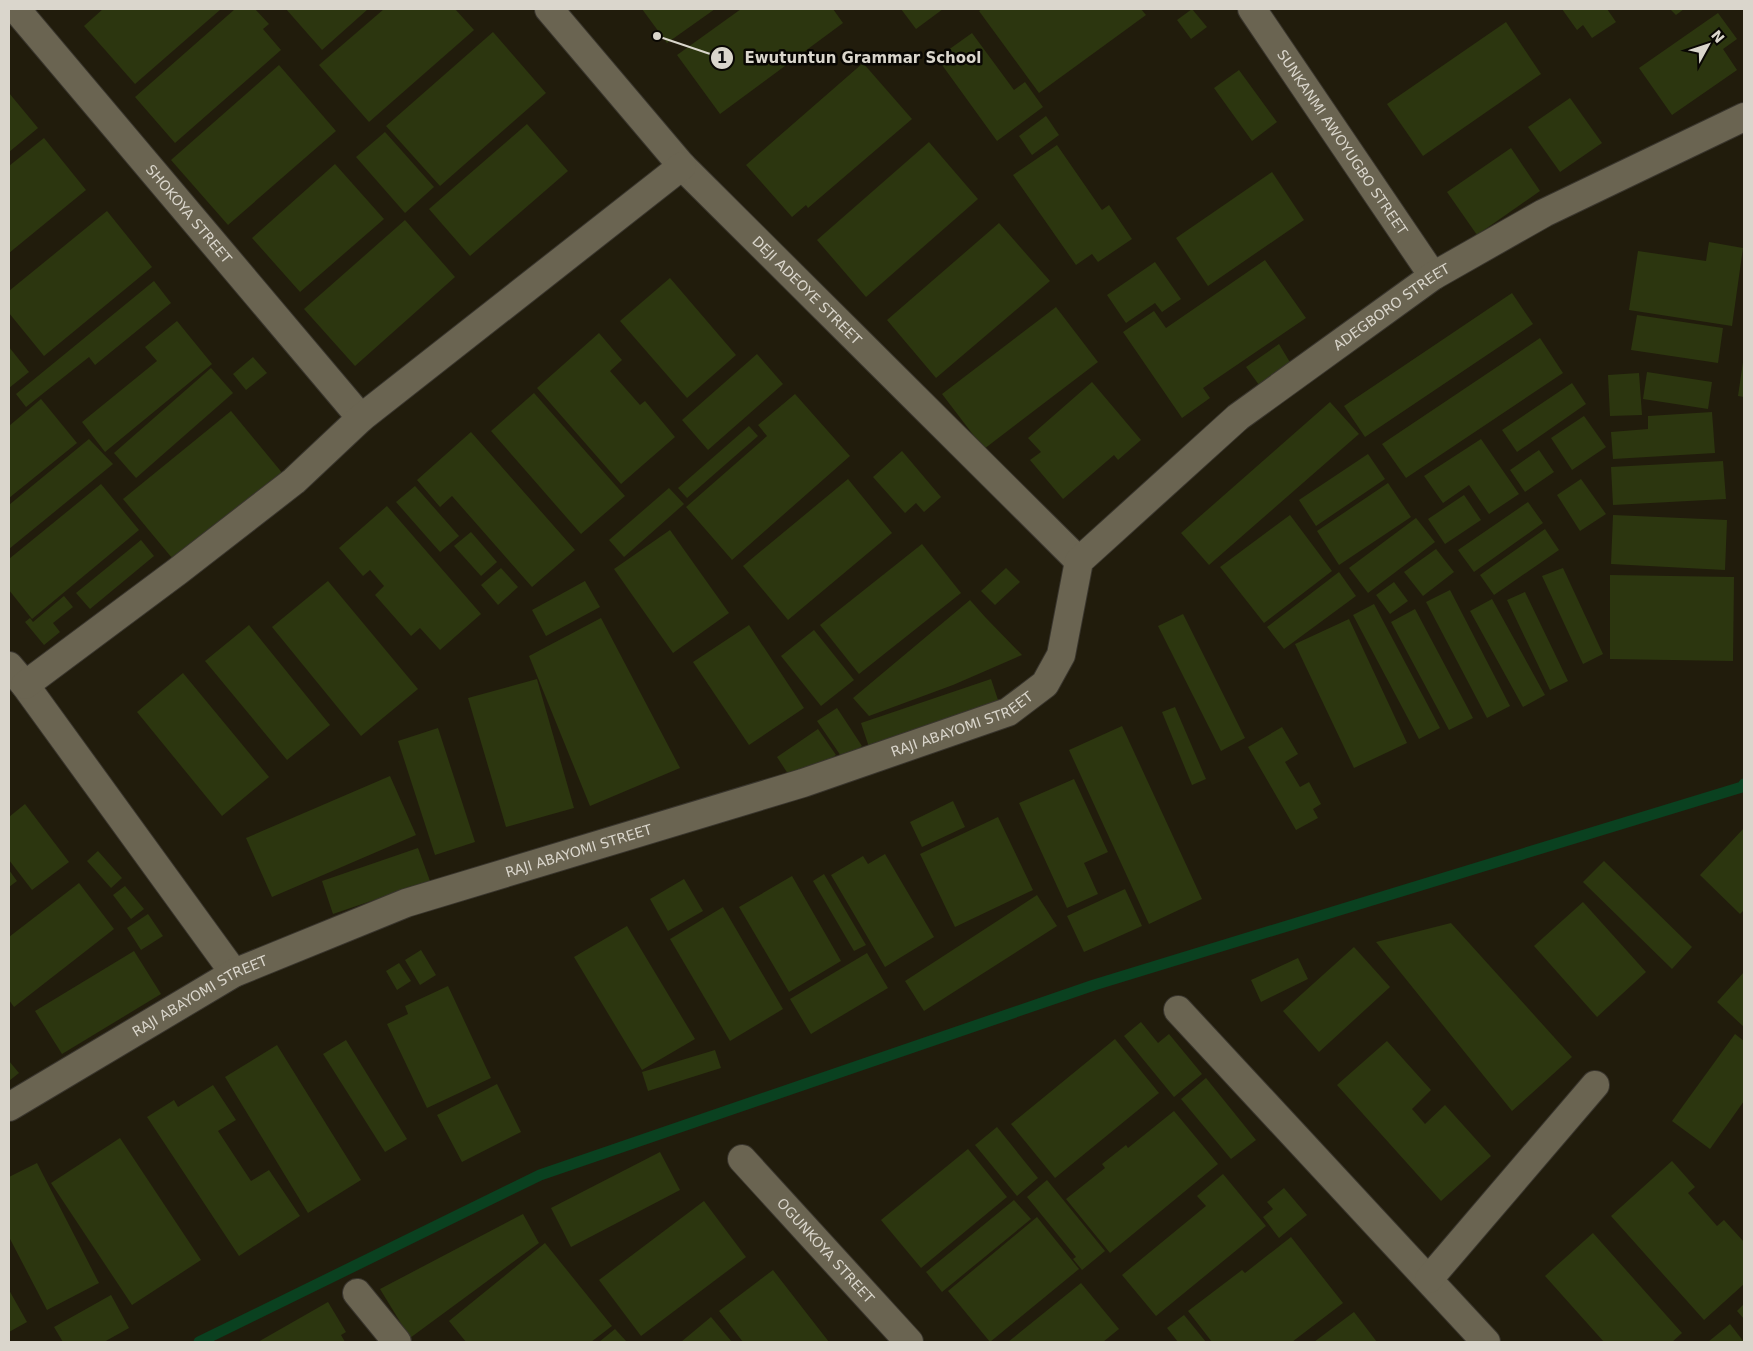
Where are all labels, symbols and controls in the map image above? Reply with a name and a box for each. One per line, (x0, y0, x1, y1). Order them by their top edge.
north arrow (1683, 20, 1733, 70)
text: N (1708, 27, 1728, 46)
callout: Ewutuntun Grammar School (709, 43, 991, 73)
street label: SUNKANMI AWOYUGBO STREET (1274, 47, 1411, 238)
text: 1 (717, 49, 727, 67)
text: Ewutuntun Grammar School (744, 49, 982, 67)
street label: SHOKOYA STREET (143, 161, 235, 267)
street label: DEJI ADEOYE STREET (749, 233, 865, 348)
street label: ADEGBORO STREET (1330, 260, 1453, 354)
street label: RAJI ABAYOMI STREET (889, 688, 1036, 760)
street label: RAJI ABAYOMI STREET (504, 821, 654, 880)
street label: RAJI ABAYOMI STREET (129, 952, 270, 1040)
street label: OGUNKOYA STREET (774, 1195, 878, 1307)

